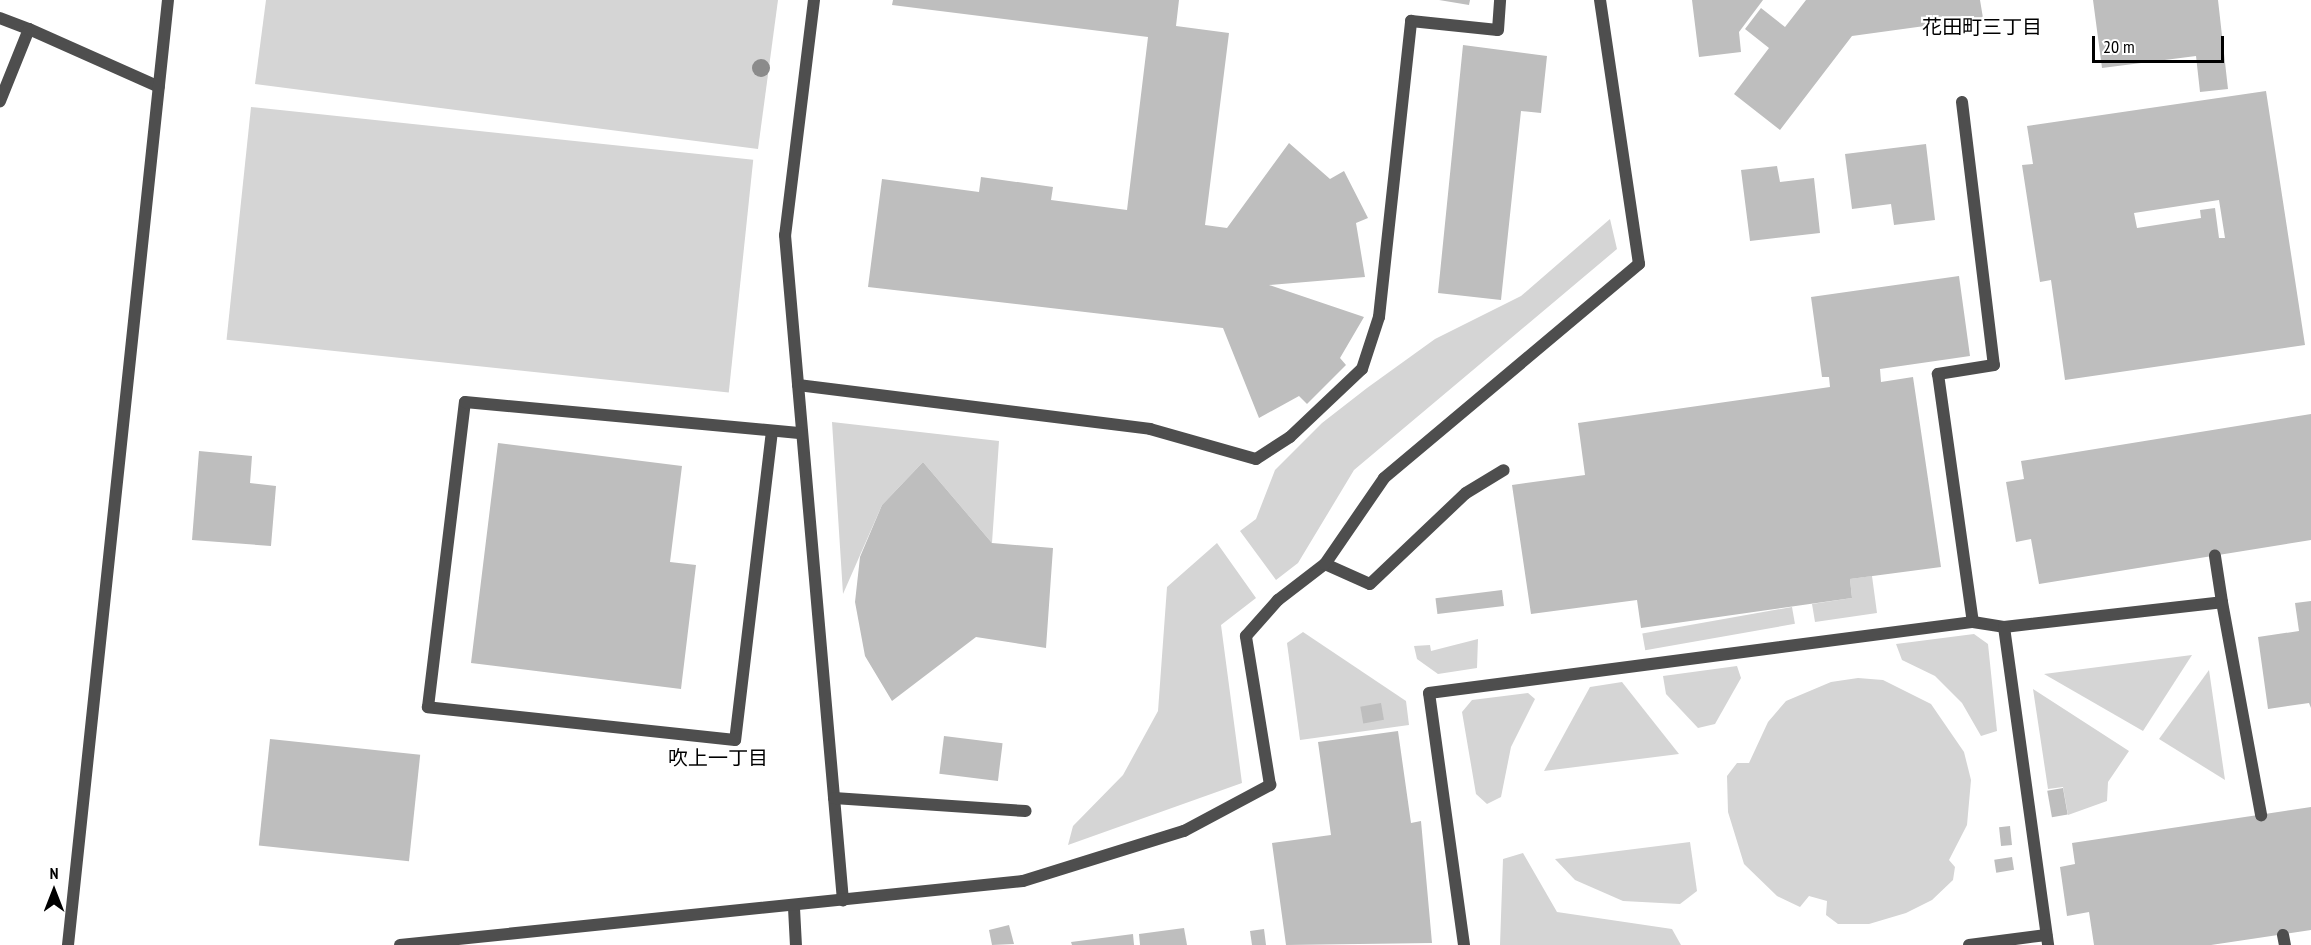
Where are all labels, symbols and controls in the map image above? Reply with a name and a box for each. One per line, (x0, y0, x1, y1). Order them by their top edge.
district label: 花田町三丁目 (1922, 15, 2042, 39)
scale bar (2095, 24, 2227, 62)
text: 20 m (2103, 35, 2135, 58)
district label: 吹上一丁目 (668, 746, 768, 770)
north arrow (24, 861, 84, 921)
text: N (50, 863, 58, 883)

